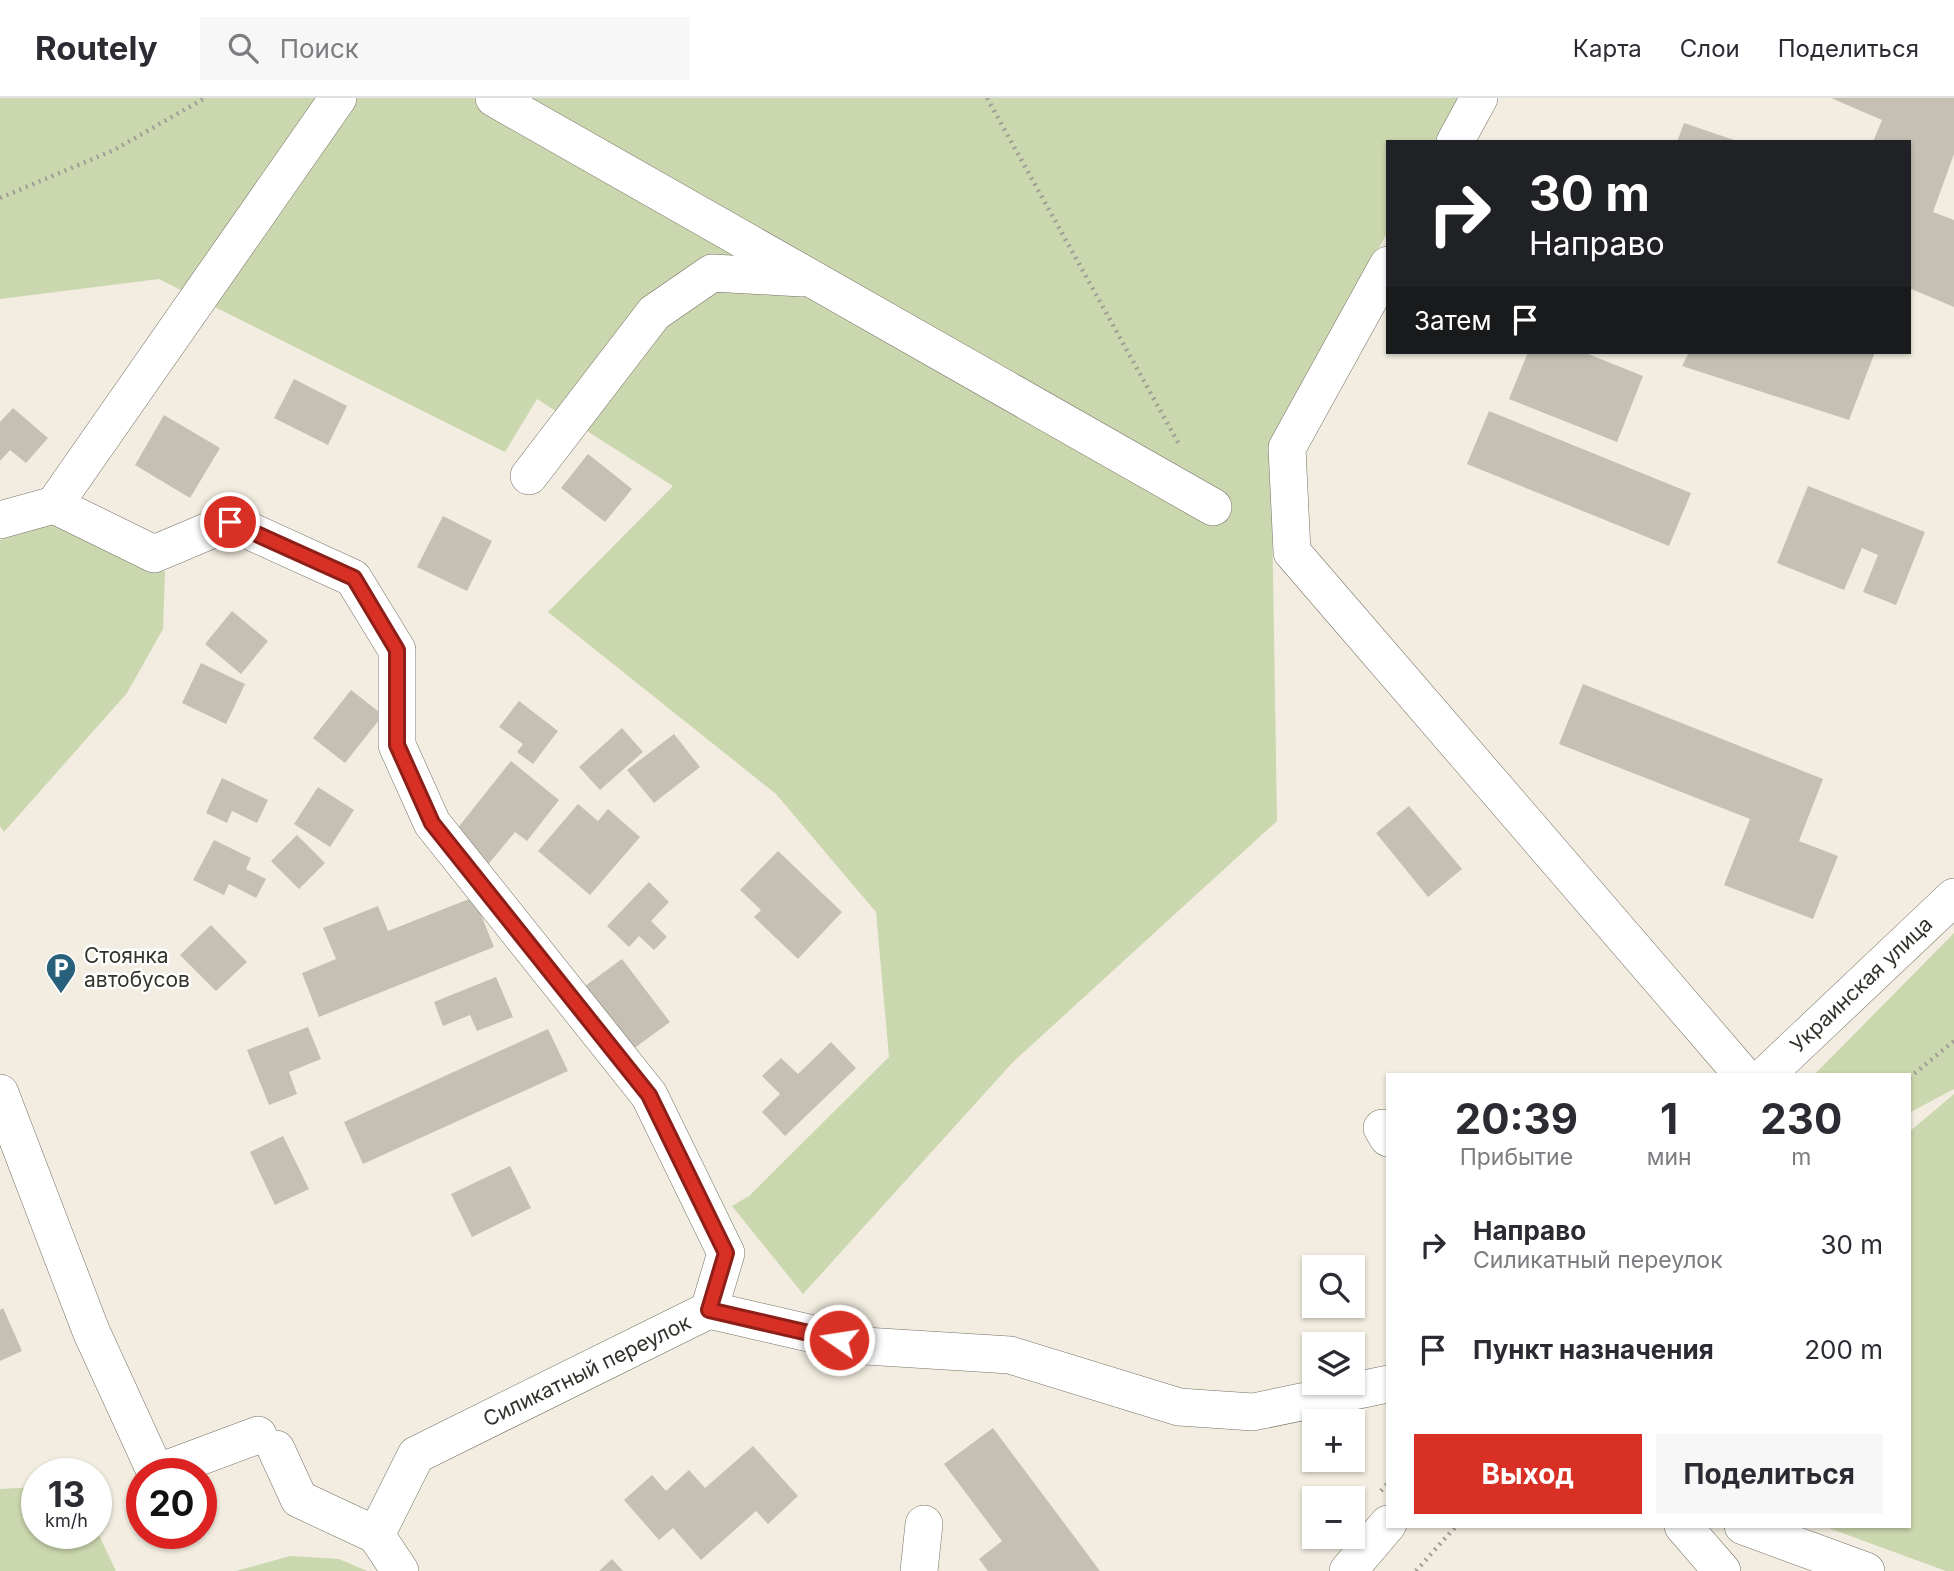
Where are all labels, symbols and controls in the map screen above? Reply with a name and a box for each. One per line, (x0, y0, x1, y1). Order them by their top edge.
search box (200, 17, 690, 80)
text: Routely (35, 28, 158, 68)
icon: search (224, 29, 262, 67)
text: Поиск (280, 33, 359, 64)
text: Карта (1573, 34, 1642, 63)
text: Слои (1680, 34, 1740, 63)
text: Поделиться (1778, 34, 1919, 63)
text: 30 m (1529, 164, 1650, 223)
icon: right (1414, 168, 1505, 259)
text: Направо (1529, 224, 1665, 263)
icon: arrive (1506, 301, 1544, 339)
text: Затем (1414, 305, 1492, 336)
pin (200, 492, 260, 552)
icon: arrive (211, 503, 249, 541)
street label: Украинская улица (1785, 911, 1937, 1057)
place label: Стоянка автобусов (84, 943, 190, 992)
parking icon: Стоянка автобусов (44, 951, 78, 995)
text: 20:39 (1455, 1093, 1578, 1144)
text: 1 (1660, 1093, 1678, 1144)
text: 230 (1760, 1093, 1842, 1144)
text: Прибытие (1460, 1143, 1573, 1171)
text: мин (1647, 1143, 1692, 1171)
text: m (1791, 1143, 1811, 1171)
text: Направо (1473, 1215, 1586, 1246)
icon: right (1414, 1226, 1452, 1264)
text: 30 m (1820, 1229, 1883, 1260)
text: Силикатный переулок (1473, 1246, 1723, 1274)
map controls (1302, 1255, 1365, 1549)
button: search (1302, 1255, 1365, 1318)
position arrow (802, 1303, 876, 1377)
street label: Силикатный переулок (479, 1309, 695, 1432)
icon: arrive (1414, 1331, 1452, 1369)
button: layers (1302, 1332, 1365, 1395)
text: Пункт назначения (1473, 1334, 1714, 1365)
text: 200 m (1804, 1334, 1883, 1365)
button: + (1302, 1409, 1365, 1472)
button: Выход (1414, 1434, 1642, 1514)
button: Поделиться (1656, 1434, 1883, 1514)
speed limit sign: 20 (126, 1458, 217, 1549)
text: 13 (48, 1473, 85, 1515)
button: − (1302, 1486, 1365, 1549)
text: km/h (45, 1510, 88, 1531)

